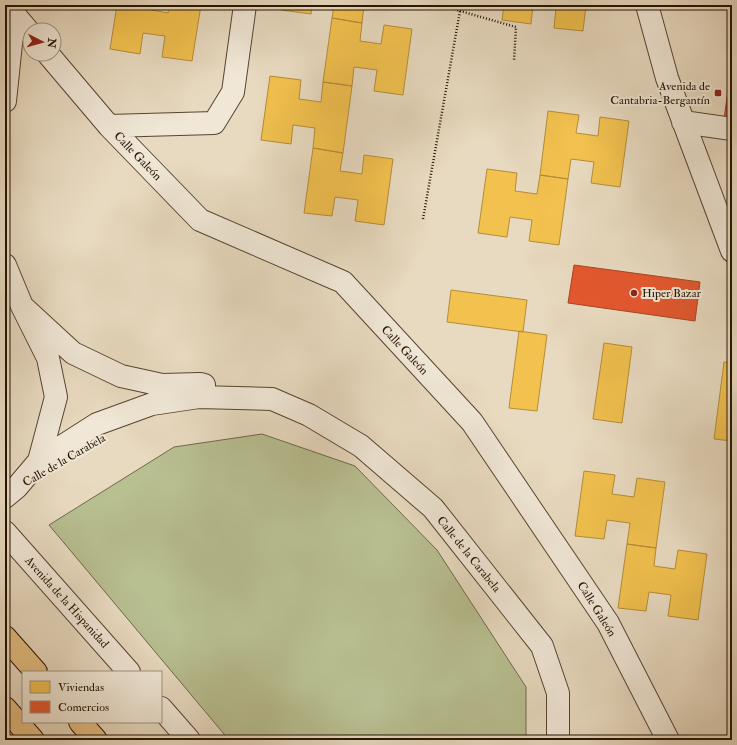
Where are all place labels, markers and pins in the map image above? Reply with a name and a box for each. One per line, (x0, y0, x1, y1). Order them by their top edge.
place label: Avenida de Cantabria-Bergantín (610, 79, 710, 108)
marker: Avenida de Cantabria-Bergantín (713, 88, 723, 98)
place label: Hiper Bazar (642, 286, 702, 301)
marker: Hiper Bazar (629, 288, 639, 298)

